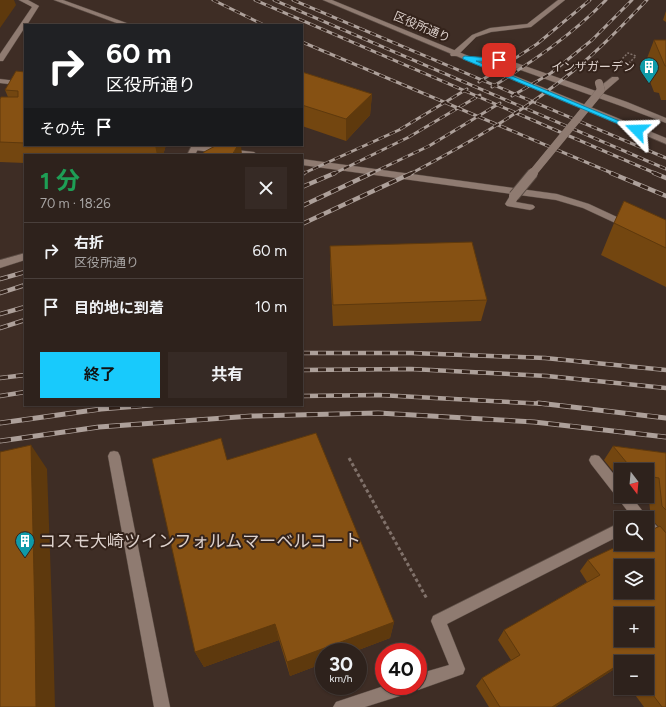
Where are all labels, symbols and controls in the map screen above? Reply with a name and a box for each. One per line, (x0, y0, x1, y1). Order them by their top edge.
street label: 区役所通り (392, 9, 452, 45)
text: 60 m (106, 36, 171, 70)
icon: right (40, 40, 92, 92)
pin (482, 43, 516, 77)
icon: arrive (488, 49, 510, 71)
building icon: インザガーデン (638, 56, 660, 84)
place label: インザガーデン (551, 60, 635, 74)
text: 区役所通り (106, 74, 196, 96)
position arrow (616, 109, 658, 151)
icon: arrive (93, 116, 115, 138)
text: その先 (40, 120, 85, 138)
text: 1 分 (40, 166, 80, 195)
button: close (245, 167, 287, 209)
text: 70 m · 18:26 (40, 196, 111, 211)
text: 右折 (74, 234, 104, 252)
icon: right (40, 240, 62, 262)
text: 60 m (252, 242, 287, 260)
text: 区役所通り (74, 255, 139, 270)
icon: arrive (40, 296, 62, 318)
text: 10 m (255, 298, 287, 316)
text: 目的地に到着 (74, 299, 164, 317)
button: 終了 (40, 352, 160, 398)
button: 共有 (168, 352, 287, 398)
north arrow (614, 463, 654, 503)
map controls (614, 463, 654, 695)
button: search (614, 511, 654, 551)
building icon: コスモ大崎ツインフォルムマーベルコート (14, 530, 36, 558)
place label: コスモ大崎ツインフォルムマーベルコート (39, 531, 361, 551)
button: layers (614, 559, 654, 599)
button: + (614, 607, 654, 647)
speed limit sign: 40 (375, 643, 427, 695)
text: 30 (329, 652, 353, 676)
button: − (614, 655, 654, 695)
text: km/h (330, 672, 352, 685)

